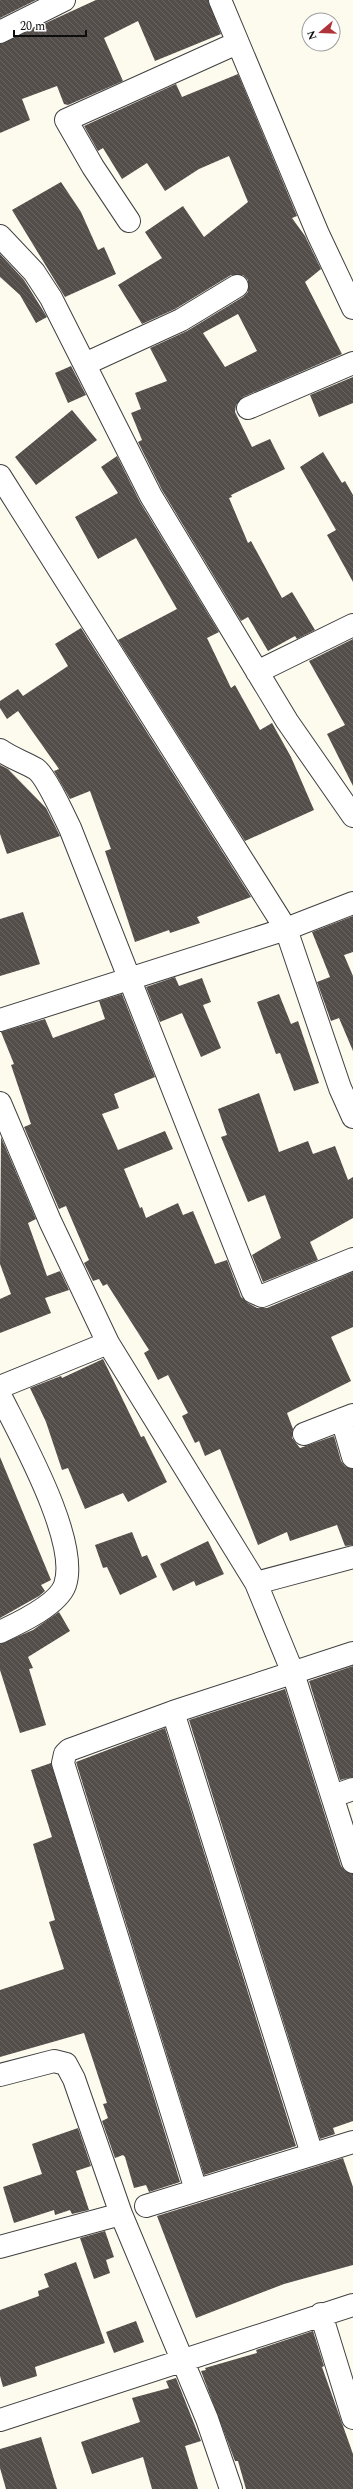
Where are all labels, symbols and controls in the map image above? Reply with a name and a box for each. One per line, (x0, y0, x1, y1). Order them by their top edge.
scale bar (14, 12, 86, 38)
north arrow (301, 12, 341, 52)
text: 20 m (20, 17, 45, 36)
text: N (303, 28, 322, 42)

